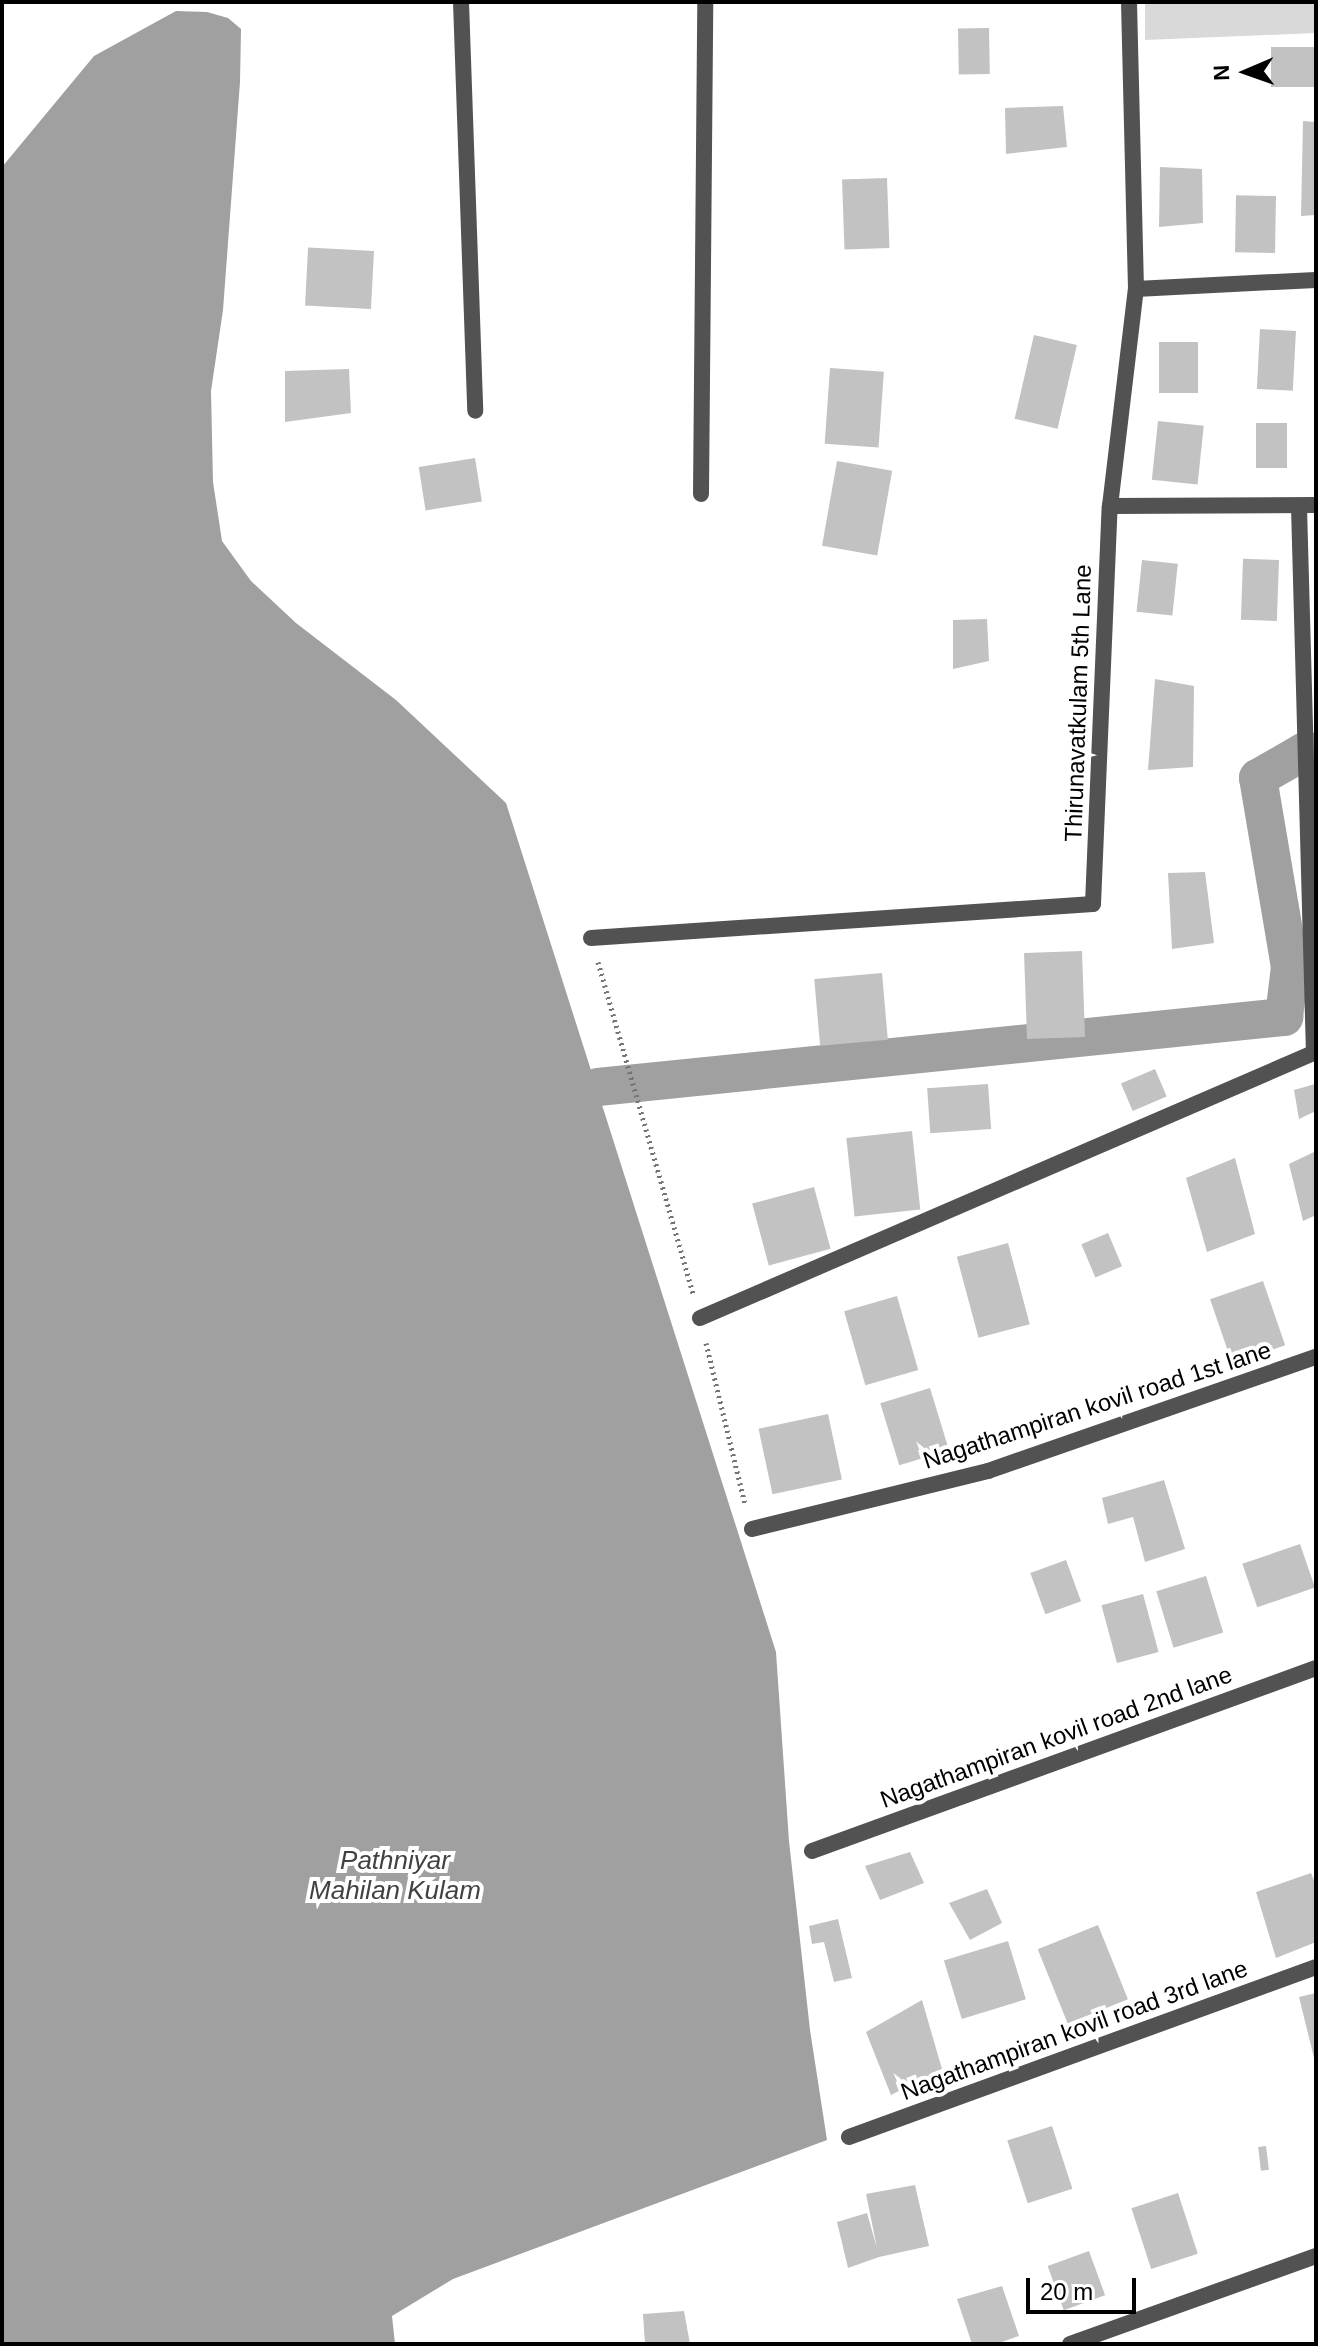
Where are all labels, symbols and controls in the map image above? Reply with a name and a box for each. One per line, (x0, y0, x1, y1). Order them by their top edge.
north arrow (1206, 32, 1286, 112)
text: N (1209, 64, 1234, 81)
street label: Thirunavatkulam 5th Lane (1059, 564, 1097, 842)
street label: Nagathampiran kovil road 1st lane (919, 1335, 1275, 1475)
street label: Nagathampiran kovil road 2nd lane (876, 1660, 1236, 1814)
water label: Pathniyar Mahilan Kulam (309, 1845, 481, 1906)
street label: Nagathampiran kovil road 3rd lane (897, 1954, 1251, 2106)
scale bar (1030, 2262, 1140, 2312)
text: 20 m (1040, 2278, 1093, 2305)

